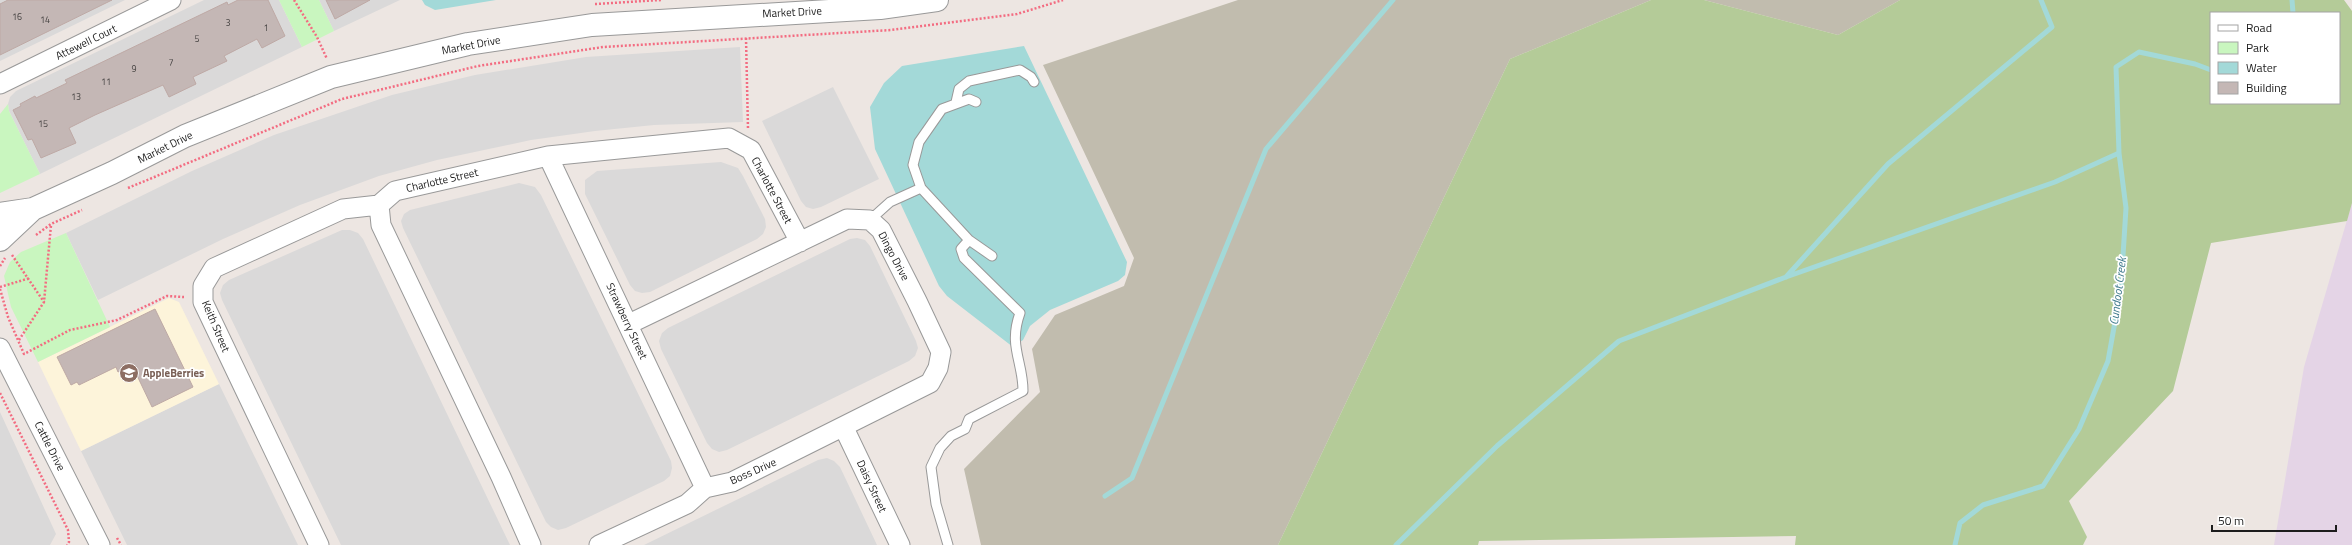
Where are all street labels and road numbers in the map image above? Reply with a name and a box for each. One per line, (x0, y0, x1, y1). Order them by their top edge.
street label: Market Drive (762, 2, 823, 22)
street label: Attewell Court (53, 20, 119, 64)
street label: Market Drive (440, 31, 502, 59)
street label: Market Drive (135, 127, 196, 167)
street label: Charlotte Street (748, 154, 796, 226)
street label: Charlotte Street (404, 164, 480, 196)
street label: Dingo Drive (874, 229, 914, 284)
street label: Strawberry Street (602, 280, 652, 362)
street label: Keith Street (198, 298, 234, 354)
street label: Cattle Drive (31, 418, 70, 474)
street label: Boss Drive (727, 453, 779, 488)
street label: Daisy Street (853, 457, 891, 515)

